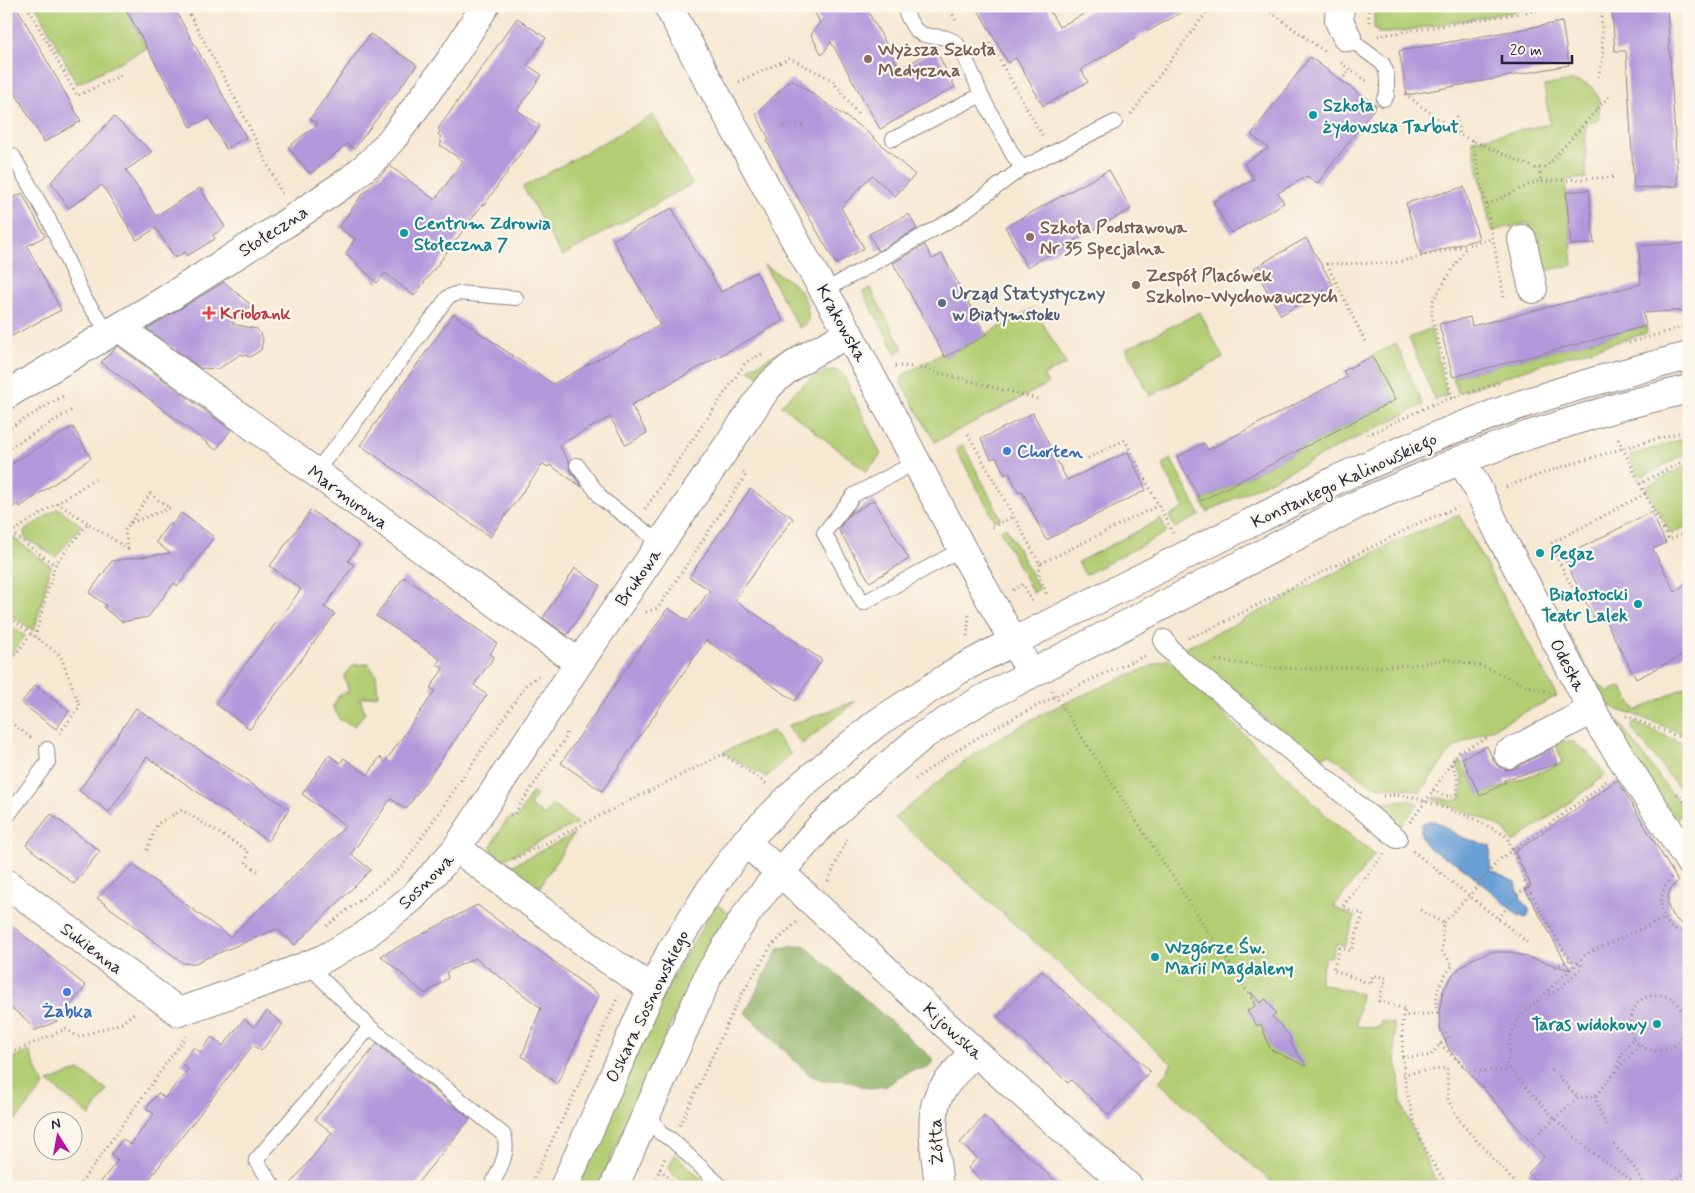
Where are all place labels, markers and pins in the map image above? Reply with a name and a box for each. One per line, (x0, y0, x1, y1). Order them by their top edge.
place label: Wyższa Szkoła Medyczna (877, 38, 996, 83)
marker: Wyższa Szkoła Medyczna (862, 53, 874, 65)
place label: Szkoła żydowska Tarbut (1323, 94, 1459, 139)
marker: Szkoła żydowska Tarbut (1307, 109, 1319, 121)
place label: Centrum Zdrowia Stołeczna 7 (414, 212, 551, 257)
place label: Szkoła Podstawowa Nr 35 Specjalna (1040, 216, 1188, 261)
marker: Centrum Zdrowia Stołeczna 7 (398, 227, 410, 239)
marker: Szkoła Podstawowa Nr 35 Specjalna (1024, 231, 1036, 243)
place label: Zespół Placówek Szkolno-Wychowawczych (1146, 264, 1338, 309)
marker: Zespół Placówek Szkolno-Wychowawczych (1130, 279, 1142, 291)
place label: Urząd Statystyczny w Białymstoku (952, 282, 1105, 327)
marker: Urząd Statystyczny w Białymstoku (936, 297, 948, 309)
place label: Kriobank (220, 302, 292, 326)
marker: Kriobank (202, 306, 216, 320)
place label: Chorten (1017, 440, 1084, 464)
marker: Chorten (1001, 445, 1013, 457)
place label: Pegaz (1550, 542, 1594, 568)
marker: Pegaz (1534, 547, 1546, 559)
place label: Białostocki Teatr Lalek (1542, 583, 1628, 628)
marker: Białostocki Teatr Lalek (1632, 598, 1644, 610)
place label: Wzgórze Św. Marii Magdaleny (1164, 936, 1294, 983)
marker: Wzgórze Św. Marii Magdaleny (1149, 951, 1161, 963)
marker: Żabka (61, 986, 73, 998)
place label: Żabka (42, 1000, 93, 1024)
place label: Taras widokowy (1531, 1013, 1647, 1037)
marker: Taras widokowy (1651, 1018, 1663, 1030)

